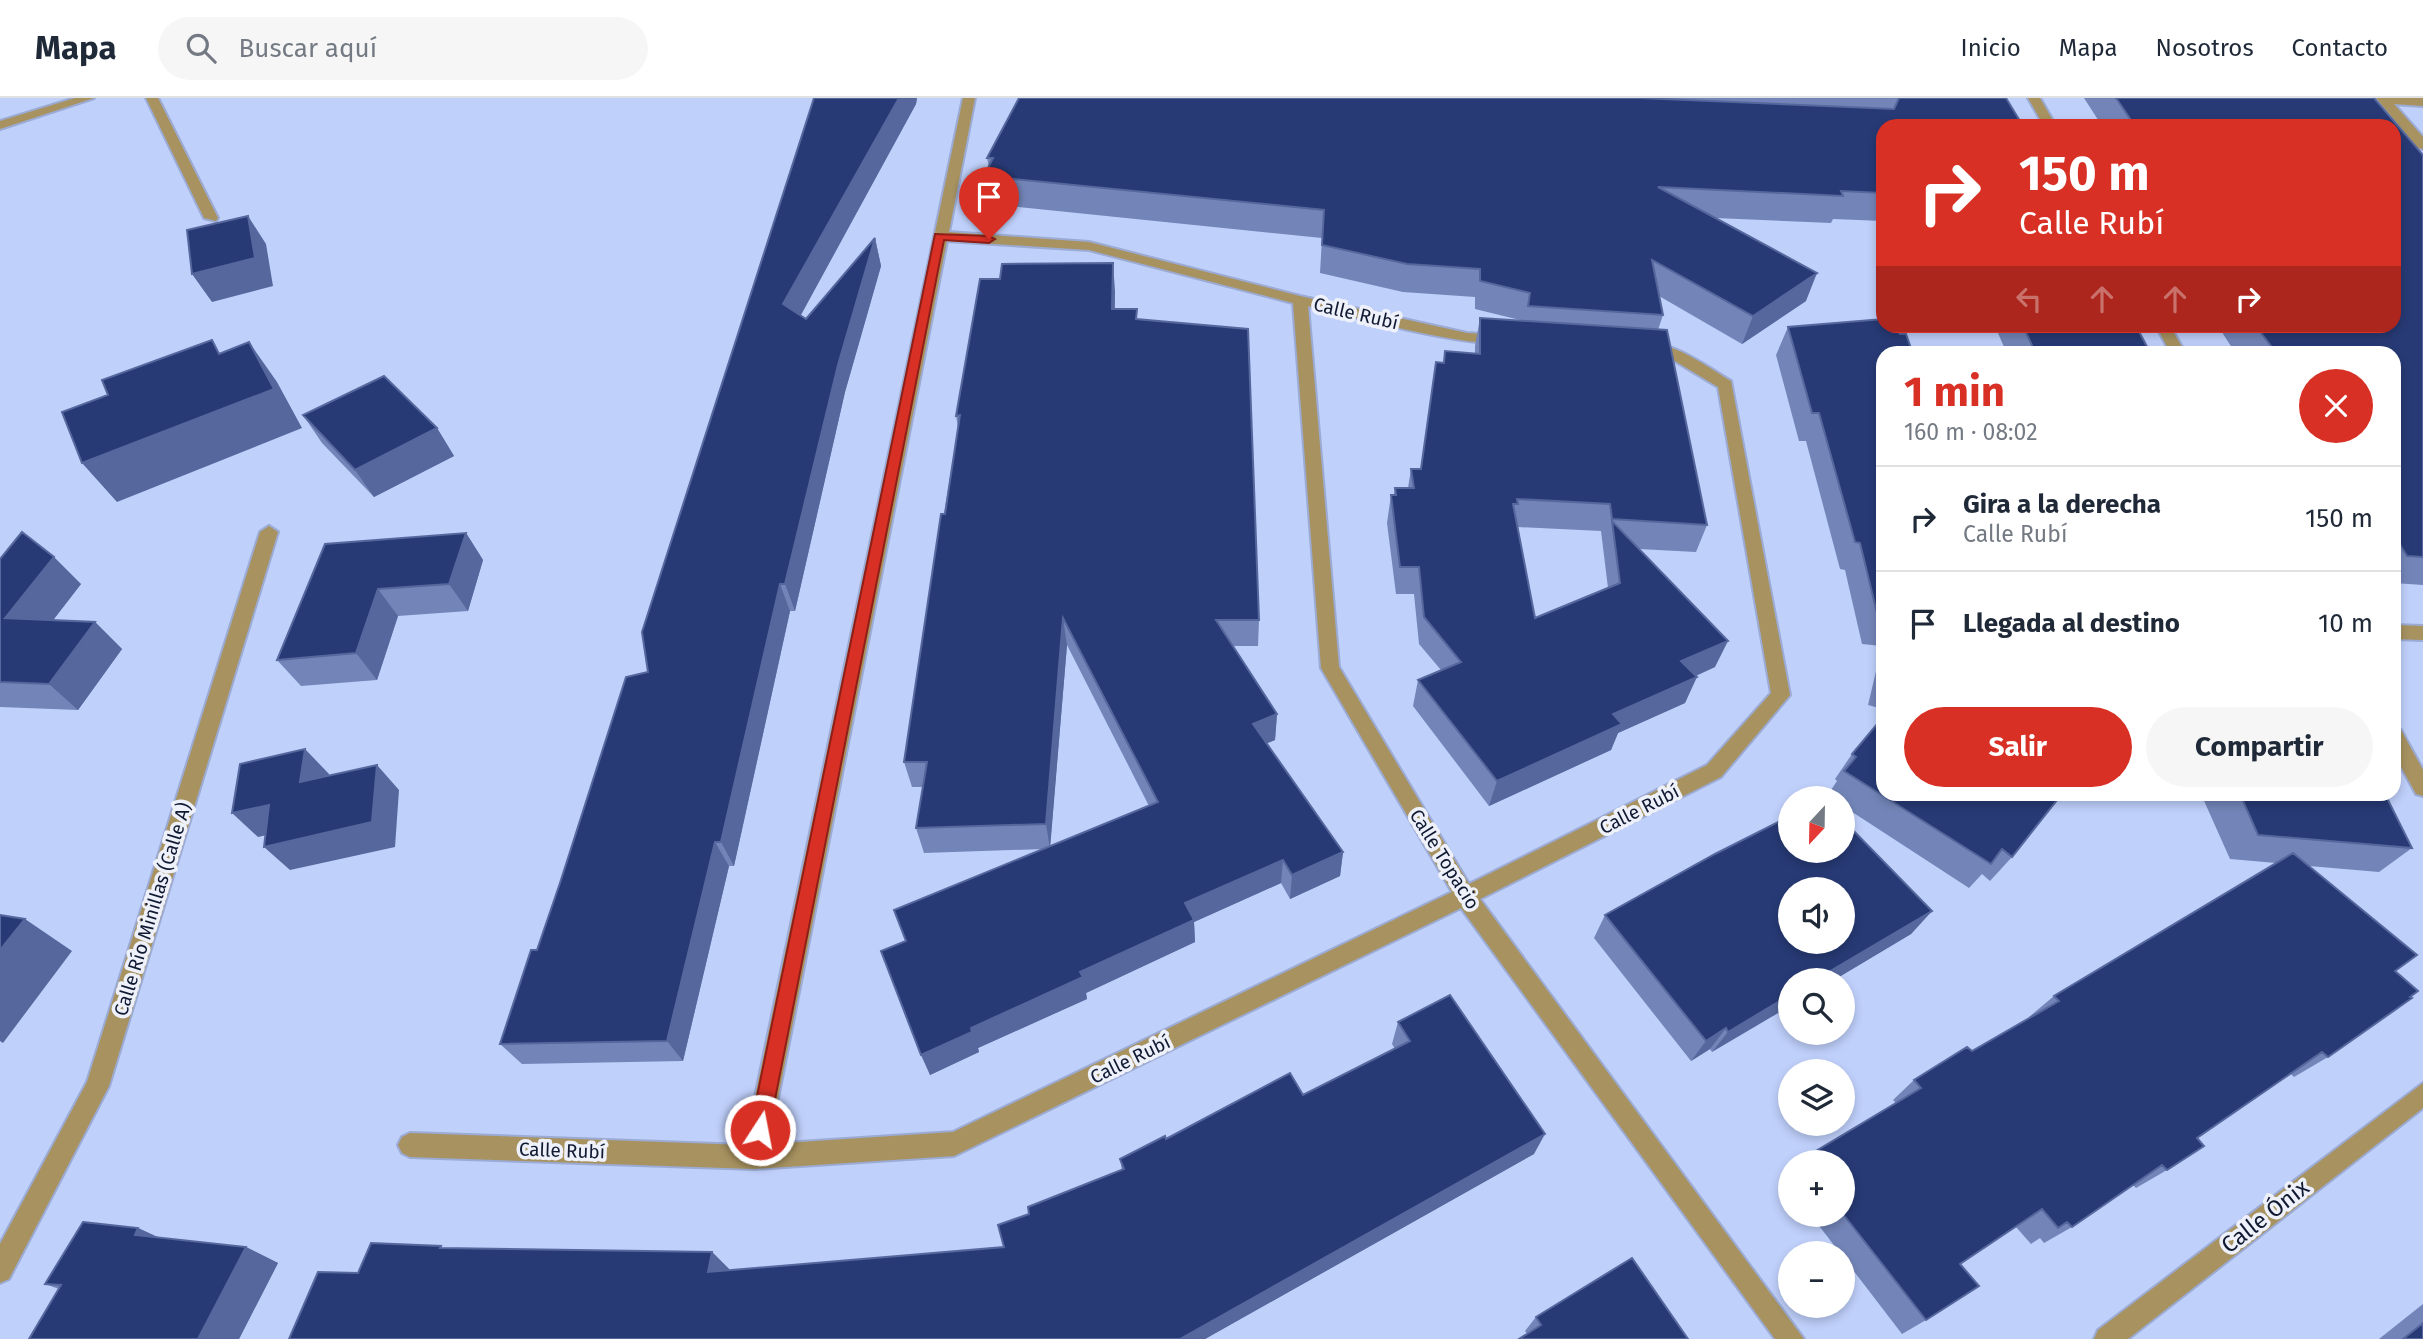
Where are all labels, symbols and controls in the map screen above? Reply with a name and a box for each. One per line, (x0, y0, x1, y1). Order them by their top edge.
search box (158, 17, 648, 80)
text: Mapa (35, 28, 116, 68)
icon: search (182, 29, 220, 67)
text: Buscar aquí (238, 33, 377, 64)
text: Inicio (1961, 34, 2021, 62)
text: Mapa (2059, 34, 2118, 62)
text: Nosotros (2156, 34, 2254, 62)
text: Contacto (2292, 34, 2388, 62)
text: 150 m (2019, 144, 2150, 203)
icon: right (1904, 147, 1995, 238)
pin (959, 167, 1019, 239)
icon: arrive (970, 178, 1008, 216)
text: Calle Rubí (2019, 204, 2164, 242)
icon: left (2010, 280, 2048, 318)
icon: ahead (2083, 280, 2121, 318)
icon: ahead (2156, 280, 2194, 318)
icon: right (2229, 280, 2267, 318)
street label: Calle Rubí (1311, 293, 1400, 334)
text: 1 min (1904, 367, 2005, 417)
button: close (2299, 369, 2373, 443)
text: 160 m · 08:02 (1904, 418, 2038, 446)
text: Gira a la derecha (1963, 489, 2161, 520)
icon: right (1904, 500, 1942, 538)
text: 150 m (2305, 503, 2373, 534)
text: Calle Rubí (1963, 520, 2067, 548)
icon: arrive (1904, 605, 1942, 643)
text: Llegada al destino (1963, 608, 2180, 639)
text: 10 m (2318, 608, 2373, 639)
button: Salir (1904, 707, 2132, 787)
button: Compartir (2146, 707, 2373, 787)
street label: Calle Rubí (1596, 780, 1683, 839)
north arrow (1778, 786, 1855, 863)
map controls (1778, 786, 1855, 1318)
street label: Calle Río Minillas (Calle A) (109, 800, 196, 1019)
street label: Calle Topacio (1405, 805, 1485, 914)
button: sound (1778, 877, 1855, 954)
button: search (1778, 968, 1855, 1045)
street label: Calle Rubí (1086, 1030, 1174, 1089)
button: layers (1778, 1059, 1855, 1136)
position arrow (723, 1093, 797, 1167)
street label: Calle Rubí (518, 1138, 605, 1163)
button: + (1778, 1150, 1855, 1227)
street label: Calle Ónix (2215, 1172, 2315, 1259)
button: − (1778, 1241, 1855, 1318)

